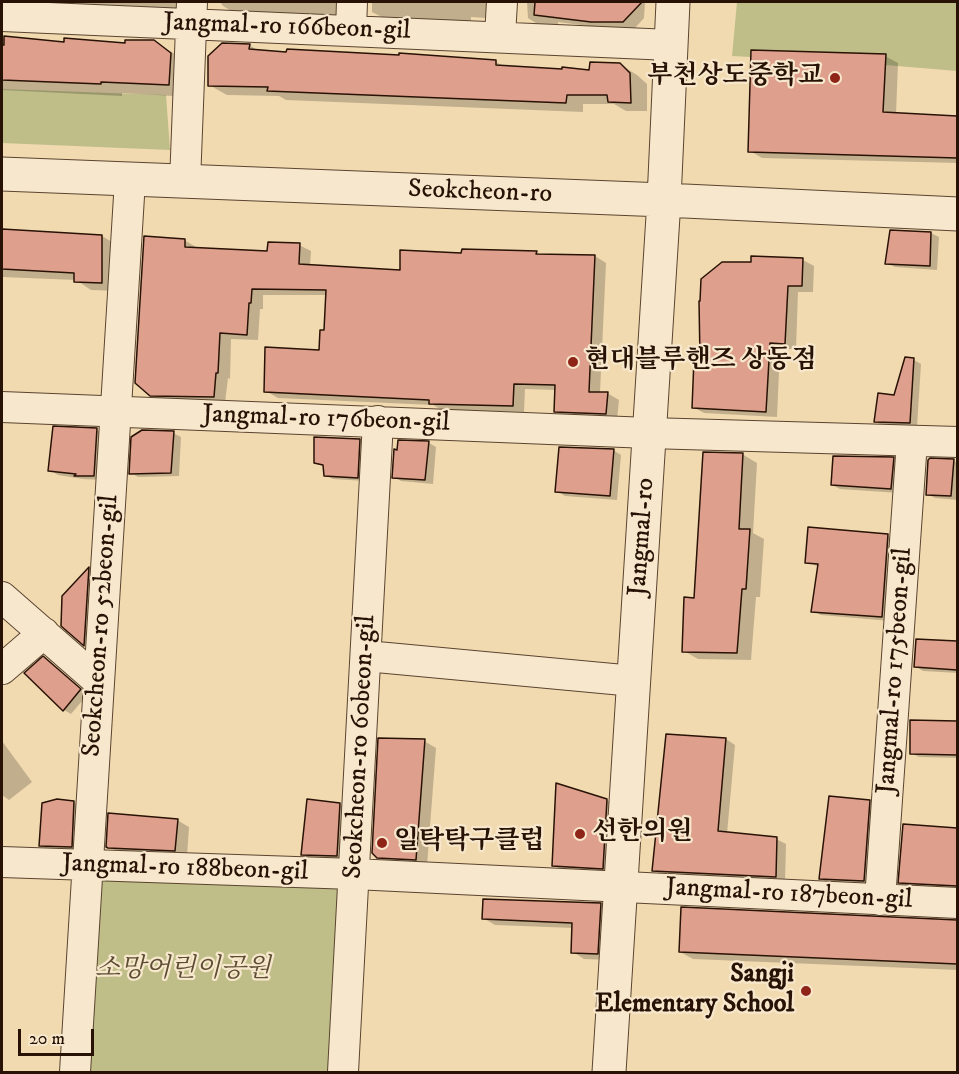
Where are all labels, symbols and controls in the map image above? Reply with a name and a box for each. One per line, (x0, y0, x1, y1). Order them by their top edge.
street label: Jangmal-ro 166beon-gil (163, 8, 411, 48)
place label: 부천상도중학교 (647, 62, 823, 94)
marker: 부천상도중학교 (828, 71, 842, 85)
street label: Seokcheon-ro (407, 175, 553, 211)
place label: 현대블루핸즈 상동점 (585, 346, 817, 378)
marker: 현대블루핸즈 상동점 (566, 355, 580, 369)
street label: Jangmal-ro 176beon-gil (202, 400, 450, 440)
street label: Jangmal-ro (623, 477, 663, 597)
street label: Seokcheon-ro 52beon-gil (77, 494, 127, 758)
street label: Jangmal-ro 175beon-gil (872, 547, 920, 795)
street label: Seokcheon-ro 60beon-gil (339, 614, 383, 880)
place label: 선한의원 (592, 818, 692, 850)
place label: 일탁탁구클럽 (394, 827, 545, 859)
marker: 선한의원 (573, 827, 587, 841)
marker: 일탁탁구클럽 (375, 836, 389, 850)
street label: Jangmal-ro 188beon-gil (61, 849, 309, 889)
street label: Jangmal-ro 187beon-gil (665, 873, 913, 917)
park label: 소망어린이공원 (95, 955, 271, 987)
place label: Sangji Elementary School (595, 960, 794, 1022)
marker: Sangji Elementary School (799, 984, 813, 998)
scale bar (21, 1017, 98, 1055)
text: 20 m (29, 1028, 65, 1050)

